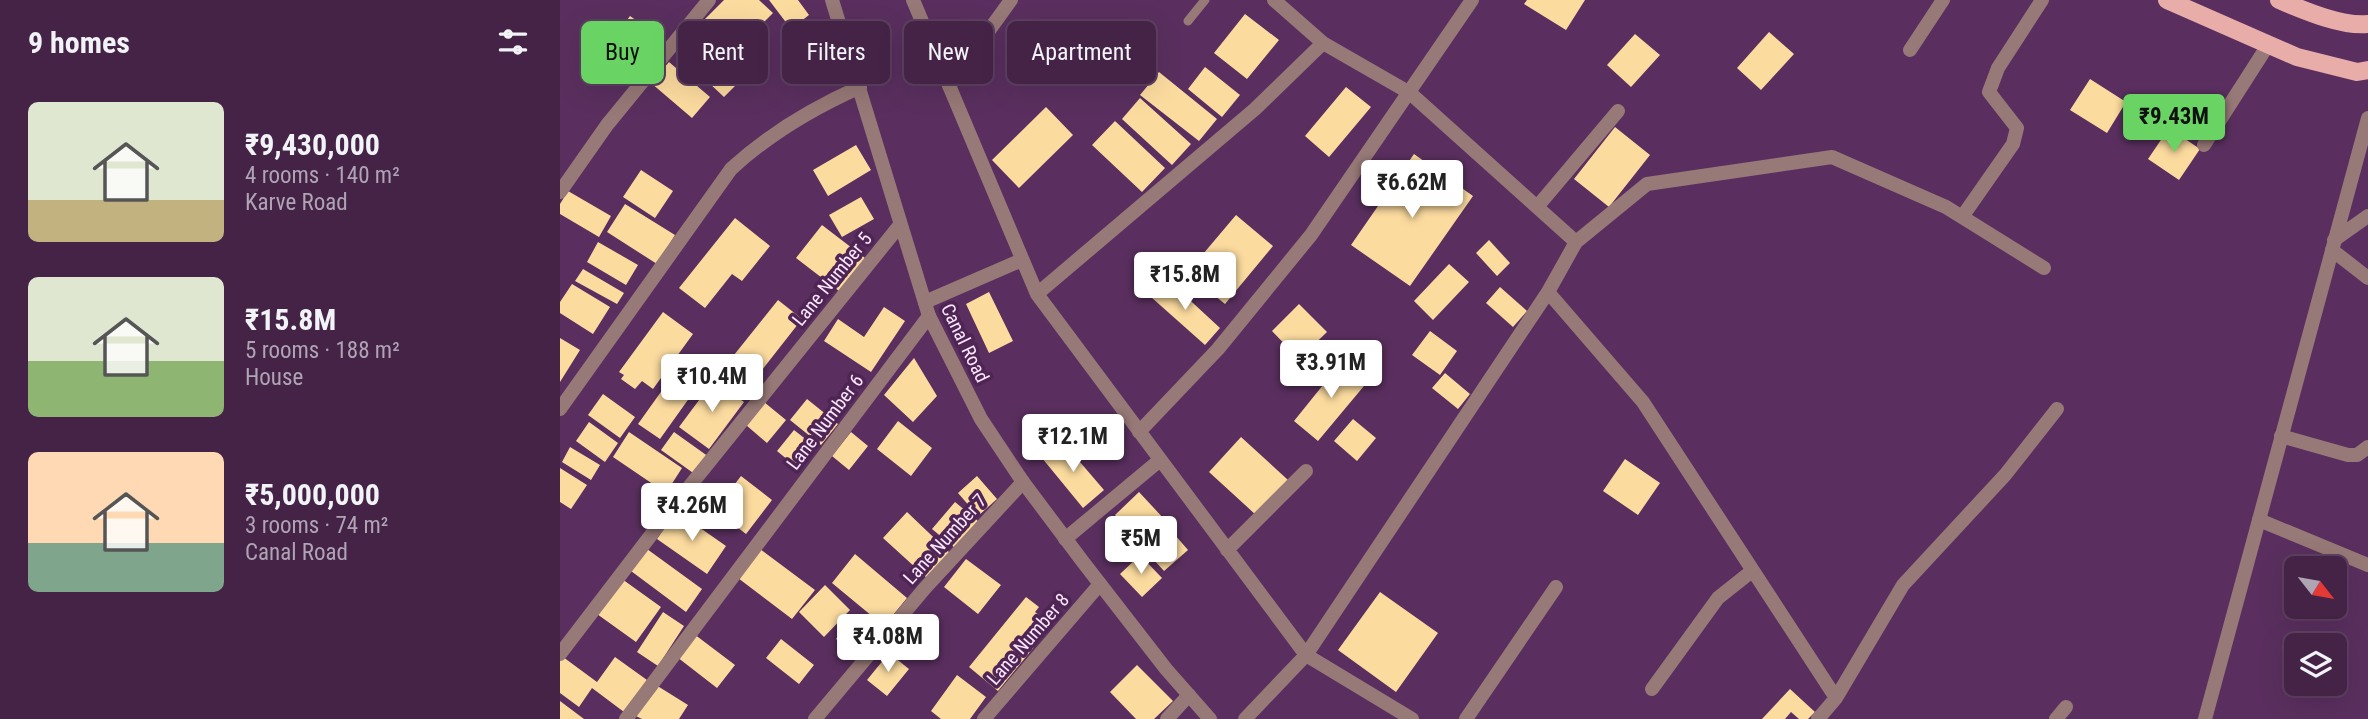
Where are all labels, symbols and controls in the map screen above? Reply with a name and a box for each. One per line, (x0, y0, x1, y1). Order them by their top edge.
chip: Buy (581, 21, 664, 84)
chip: Rent (678, 21, 768, 84)
chip: Filters (782, 21, 890, 84)
chip: New (904, 21, 993, 84)
chip: Apartment (1007, 21, 1156, 84)
icon: filters (494, 23, 532, 61)
text: 9 homes (28, 25, 130, 60)
pin: ₹9.43M (2117, 94, 2231, 154)
text: ₹9.43M (2139, 103, 2209, 130)
text: ₹9,430,000 (245, 127, 380, 162)
icon: home (84, 130, 168, 214)
pin: ₹6.62M (1355, 160, 1469, 220)
text: 4 rooms · 140 m² (245, 162, 400, 189)
text: ₹6.62M (1377, 169, 1447, 196)
text: Karve Road (245, 189, 348, 216)
street label: Lane Number 5 (787, 228, 877, 330)
pin: ₹15.8M (1128, 252, 1242, 312)
text: ₹15.8M (1150, 261, 1220, 288)
street label: Canal Road (936, 300, 994, 386)
text: ₹15.8M (245, 302, 336, 337)
icon: home (84, 305, 168, 389)
text: 5 rooms · 188 m² (245, 337, 400, 364)
pin: ₹3.91M (1274, 340, 1388, 400)
text: ₹3.91M (1296, 349, 1366, 376)
pin: ₹10.4M (655, 354, 769, 414)
text: ₹10.4M (677, 363, 747, 390)
text: House (245, 364, 303, 391)
street label: Lane Number 6 (782, 370, 868, 474)
pin: ₹12.1M (1016, 414, 1130, 474)
text: ₹12.1M (1038, 423, 1108, 450)
text: ₹5,000,000 (245, 477, 380, 512)
icon: home (84, 480, 168, 564)
pin: ₹4.26M (635, 484, 749, 543)
street label: Lane Number 7 (898, 489, 992, 589)
text: ₹4.26M (657, 492, 727, 519)
text: 3 rooms · 74 m² (245, 512, 388, 539)
pin: ₹5M (1107, 516, 1175, 576)
text: ₹5M (1121, 525, 1161, 552)
text: Canal Road (245, 539, 348, 566)
north arrow (2284, 556, 2347, 620)
map controls (2284, 556, 2347, 696)
street label: Lane Number 8 (982, 589, 1074, 689)
pin: ₹4.08M (831, 614, 945, 674)
text: ₹4.08M (853, 623, 923, 650)
button: layers (2284, 633, 2347, 696)

